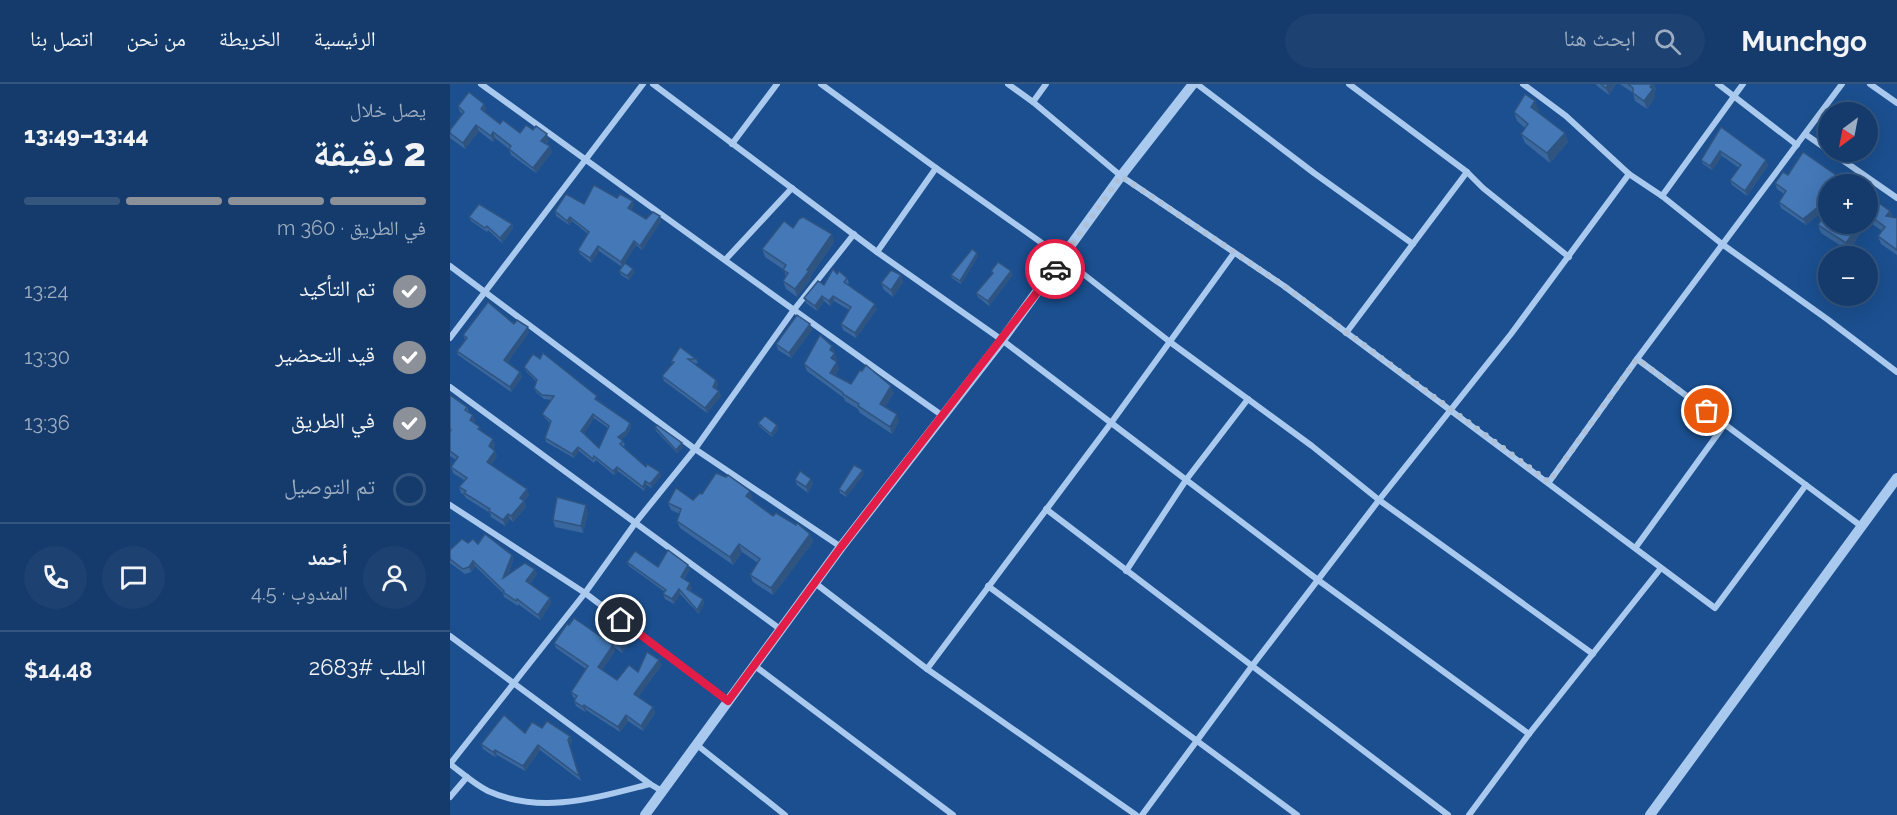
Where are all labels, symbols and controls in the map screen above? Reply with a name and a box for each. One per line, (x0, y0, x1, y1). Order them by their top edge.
search box (1285, 14, 1705, 68)
text: ابحث هنا (1563, 25, 1636, 51)
icon: search (1651, 25, 1684, 58)
text: Munchgo (1741, 25, 1867, 58)
text: اتصل بنا (30, 26, 94, 51)
text: من نحن (127, 26, 186, 51)
text: الخريطة (219, 26, 281, 51)
text: الرئيسية (314, 26, 376, 51)
text: يصل خلال (350, 98, 426, 122)
north arrow (1818, 102, 1878, 162)
map controls (1818, 102, 1878, 306)
text: 13:44–13:49 (24, 122, 149, 148)
text: 2 دقيقة (312, 129, 426, 175)
button: + (1818, 174, 1878, 234)
text: في الطريق · 360 m (277, 216, 426, 240)
courier (1025, 239, 1085, 299)
button: − (1818, 246, 1878, 306)
icon: car (1039, 253, 1072, 286)
text: تم التأكيد (299, 275, 375, 301)
icon: check (393, 275, 426, 308)
text: 13:24 (24, 279, 68, 303)
text: قيد التحضير (275, 341, 375, 367)
icon: check (393, 341, 426, 374)
text: 13:30 (24, 345, 70, 369)
pin (1681, 385, 1732, 436)
icon: bag (1690, 394, 1723, 427)
text: في الطريق (291, 407, 375, 433)
icon: check (393, 407, 426, 440)
text: 13:36 (24, 411, 70, 435)
text: تم التوصيل (284, 473, 375, 499)
text: أحمد (308, 544, 348, 570)
button: phone (24, 546, 87, 609)
button: chat (102, 546, 165, 609)
button: person (363, 546, 426, 609)
text: المندوب · 4.5 (251, 581, 348, 605)
pin (595, 594, 646, 645)
icon: home (604, 603, 637, 636)
text: الطلب #2683 (309, 654, 426, 680)
text: $14.48 (24, 657, 92, 683)

